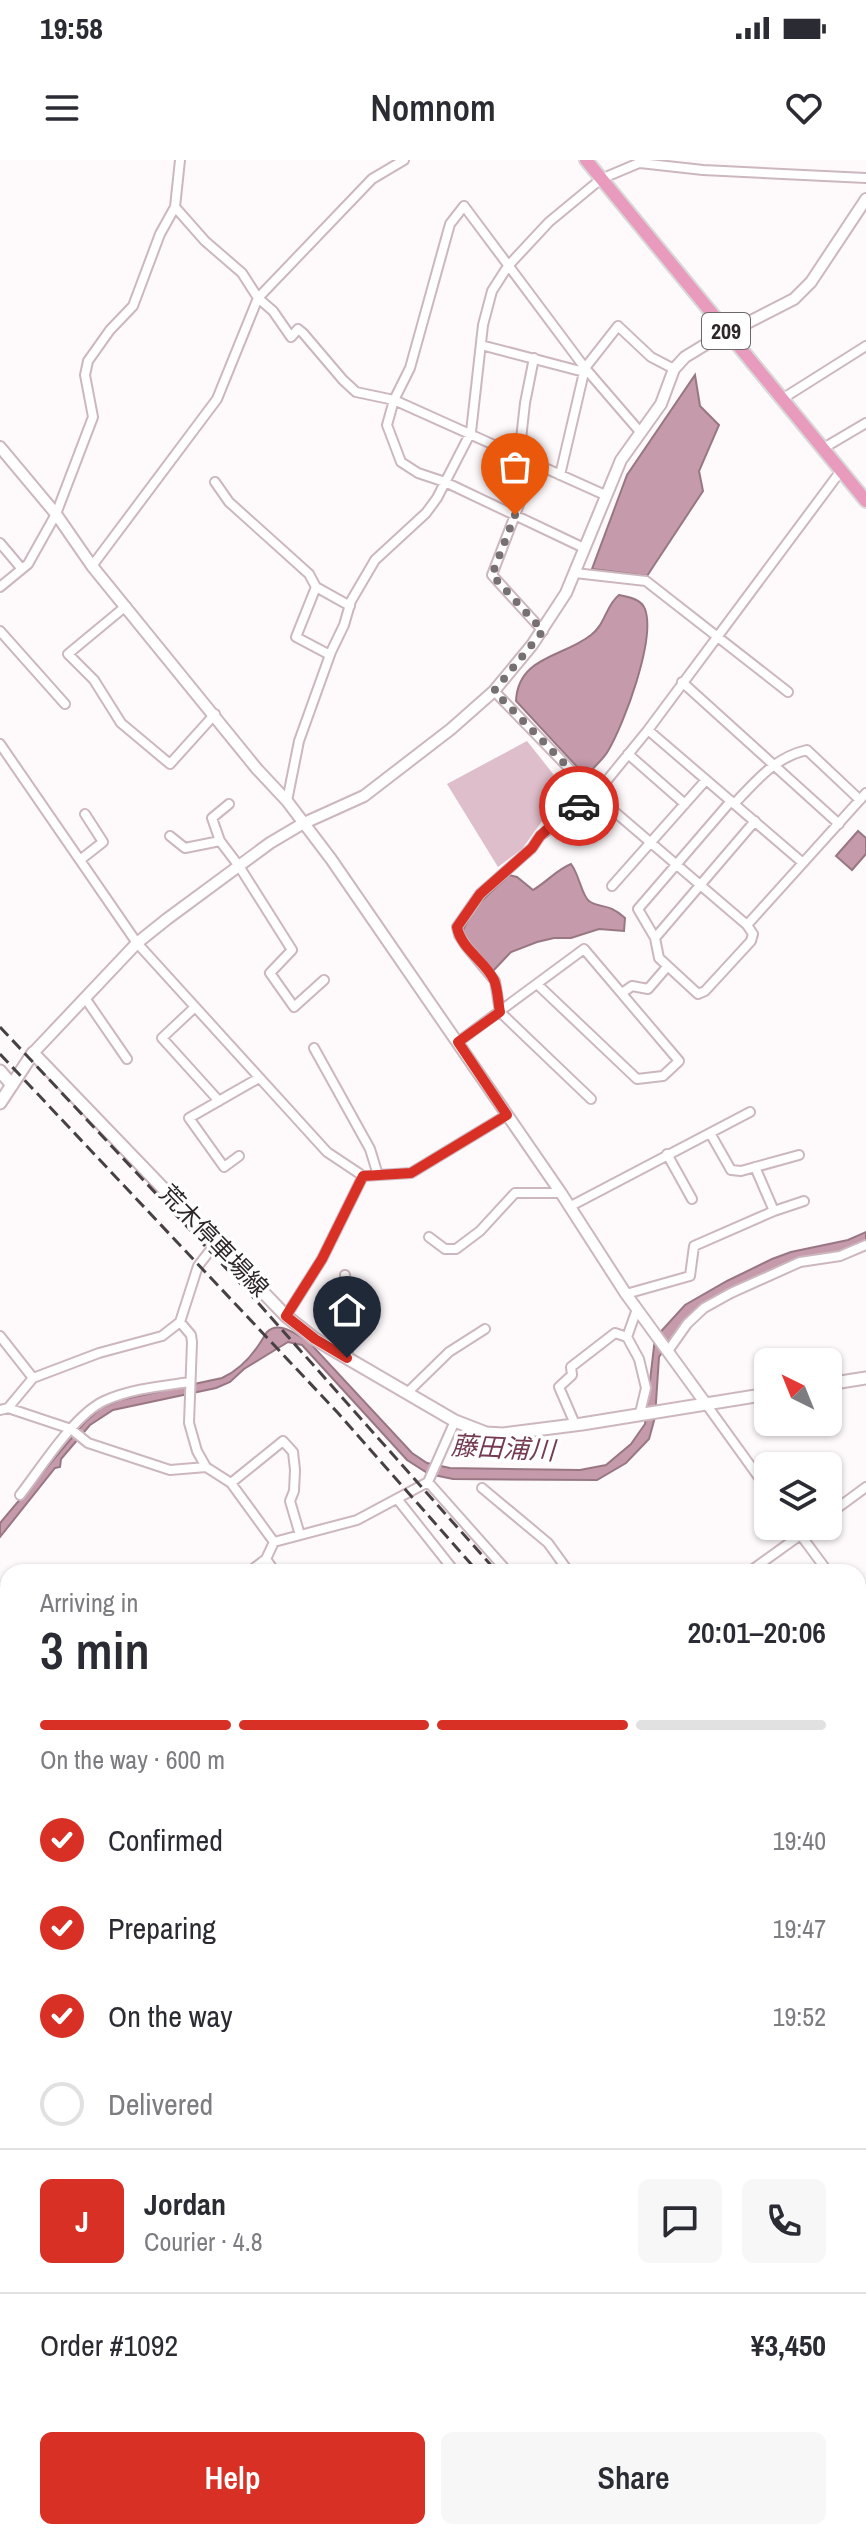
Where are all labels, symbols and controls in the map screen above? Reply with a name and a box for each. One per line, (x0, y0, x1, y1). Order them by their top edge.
text: 19:58 (40, 8, 103, 48)
text: Nomnom (370, 84, 496, 132)
icon: menu (40, 86, 84, 130)
icon: heart (782, 86, 826, 130)
road number: 209 (702, 313, 750, 349)
pin (481, 433, 549, 515)
icon: bag (493, 445, 537, 489)
courier (539, 766, 619, 846)
icon: car (557, 784, 601, 828)
street label: 荒木停車場線 (153, 1177, 276, 1303)
pin (313, 1276, 381, 1358)
icon: home (325, 1288, 369, 1332)
north arrow (754, 1348, 842, 1436)
map controls (754, 1348, 842, 1540)
water label: 藤田浦川 (450, 1427, 559, 1468)
button: layers (754, 1452, 842, 1540)
text: Arriving in (40, 1585, 138, 1620)
text: 20:01–20:06 (687, 1612, 826, 1652)
text: 3 min (40, 1615, 150, 1685)
text: On the way · 600 m (40, 1742, 225, 1777)
icon: check (40, 1818, 84, 1862)
text: Confirmed (108, 1820, 223, 1860)
text: 19:40 (773, 1823, 826, 1858)
icon: check (40, 1906, 84, 1950)
text: Preparing (108, 1908, 216, 1948)
text: 19:47 (773, 1911, 826, 1946)
icon: check (40, 1994, 84, 2038)
text: On the way (108, 1996, 232, 2036)
text: 19:52 (773, 1999, 826, 2034)
text: Delivered (108, 2084, 213, 2124)
button: chat (638, 2179, 722, 2263)
button: phone (742, 2179, 826, 2263)
text: Jordan (144, 2184, 226, 2224)
text: J (75, 2201, 89, 2241)
text: Courier · 4.8 (144, 2224, 263, 2259)
text: Order #1092 (40, 2325, 178, 2365)
text: ¥3,450 (751, 2325, 826, 2365)
button: Help (40, 2432, 425, 2524)
button: Share (441, 2432, 826, 2524)

